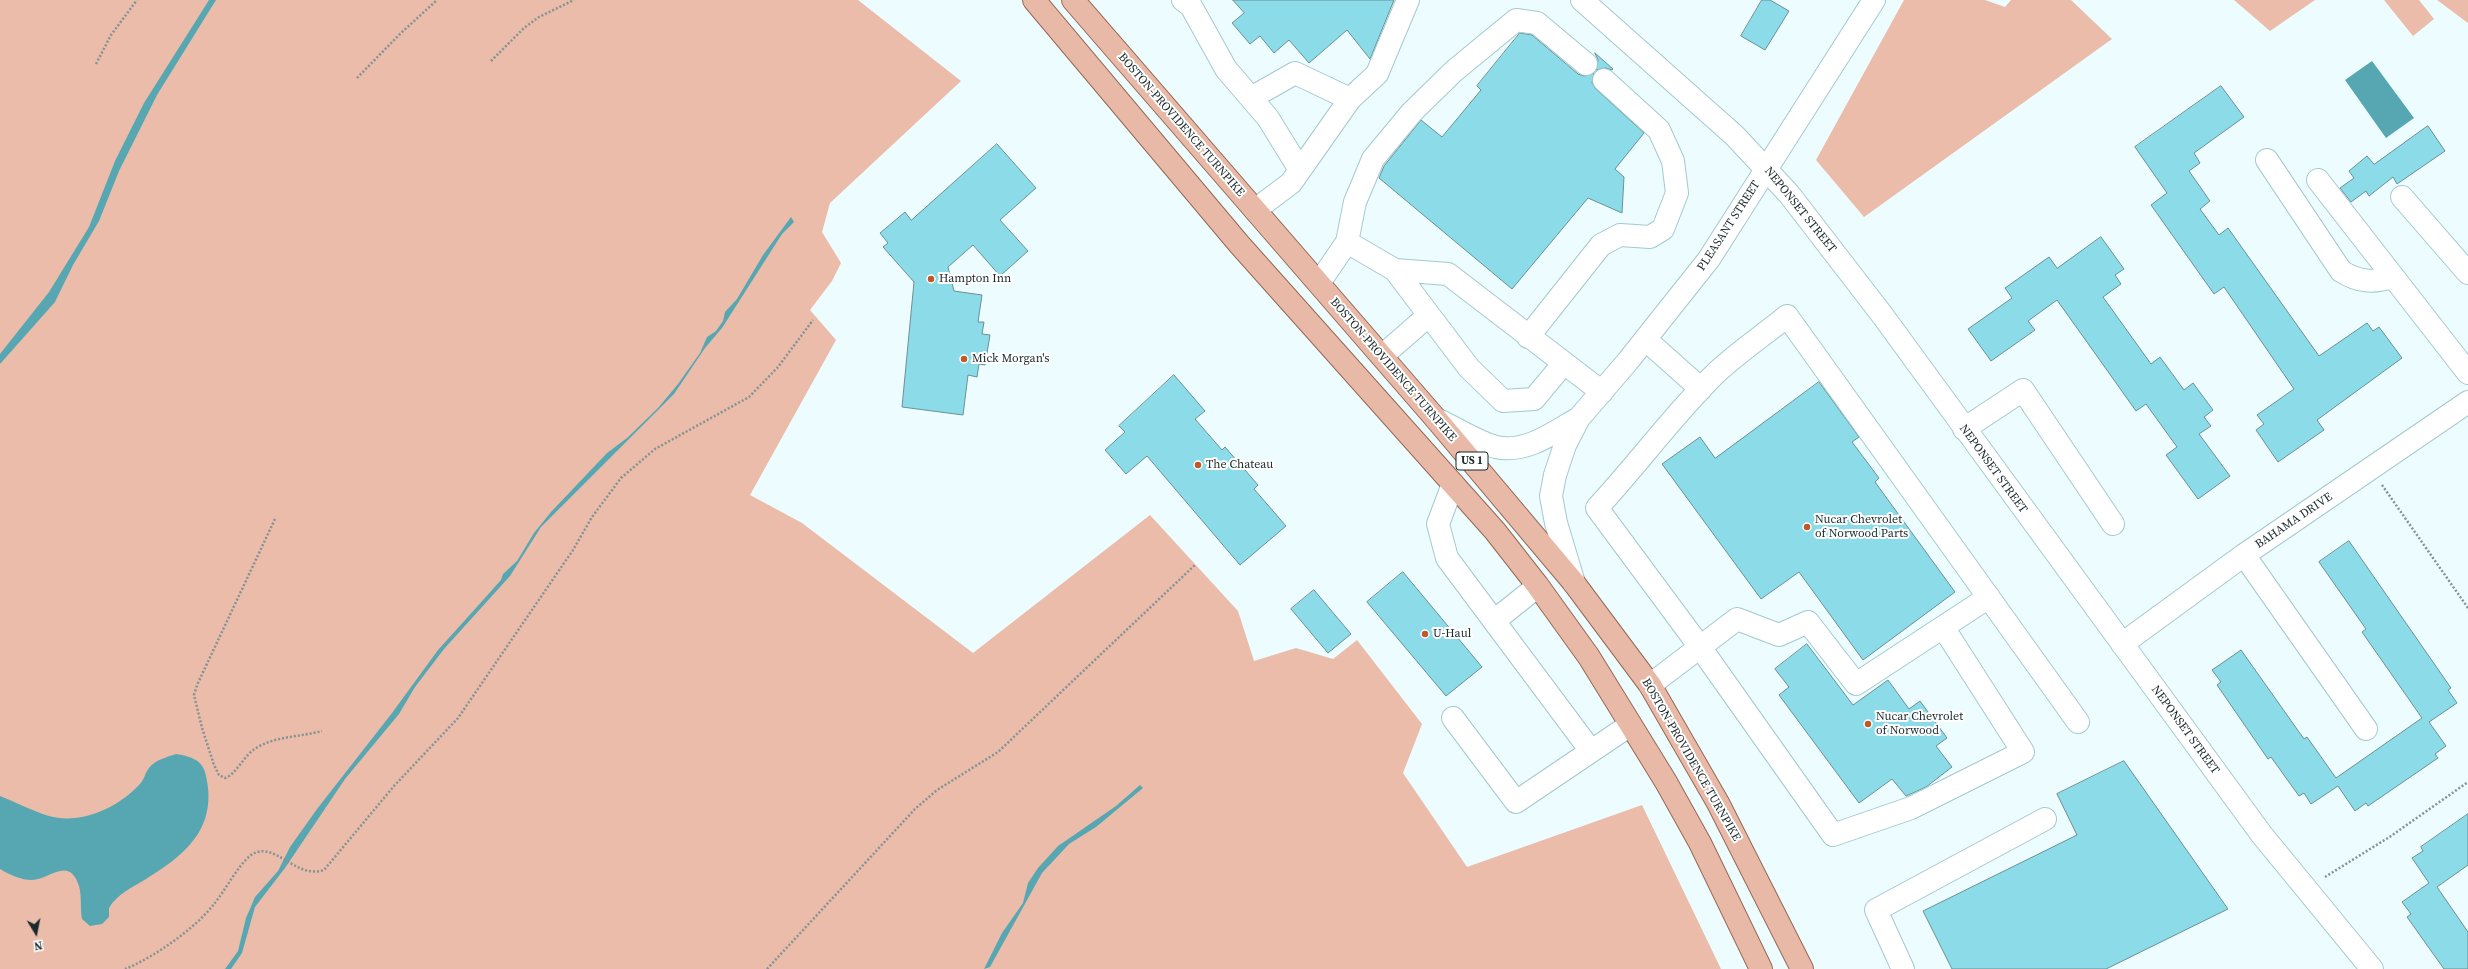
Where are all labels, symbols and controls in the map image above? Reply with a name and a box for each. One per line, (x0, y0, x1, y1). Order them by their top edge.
street label: BOSTON-PROVIDENCE TURNPIKE (1115, 50, 1247, 200)
street label: NEPONSET STREET (1761, 164, 1839, 256)
street label: PLEASANT STREET (1695, 178, 1763, 274)
place label: Hampton Inn (939, 272, 1011, 286)
marker: Hampton Inn (926, 274, 936, 284)
street label: BOSTON-PROVIDENCE TURNPIKE (1327, 295, 1459, 445)
place label: Mick Morgan's (972, 352, 1049, 366)
marker: Mick Morgan's (959, 354, 969, 364)
street label: NEPONSET STREET (1956, 422, 2030, 516)
road number: US 1 (1456, 452, 1488, 470)
place label: The Chateau (1206, 458, 1273, 472)
marker: The Chateau (1193, 460, 1203, 470)
street label: BAHAMA DRIVE (2253, 490, 2335, 552)
place label: Nucar Chevrolet of Norwood Parts (1815, 513, 1908, 541)
marker: Nucar Chevrolet of Norwood Parts (1802, 522, 1812, 532)
place label: U-Haul (1433, 627, 1471, 641)
marker: U-Haul (1420, 629, 1430, 639)
street label: BOSTON-PROVIDENCE TURNPIKE (1638, 676, 1744, 844)
street label: NEPONSET STREET (2148, 683, 2222, 777)
place label: Nucar Chevrolet of Norwood (1876, 710, 1963, 738)
marker: Nucar Chevrolet of Norwood (1863, 719, 1873, 729)
north arrow (16, 913, 56, 953)
text: N (33, 937, 43, 953)

